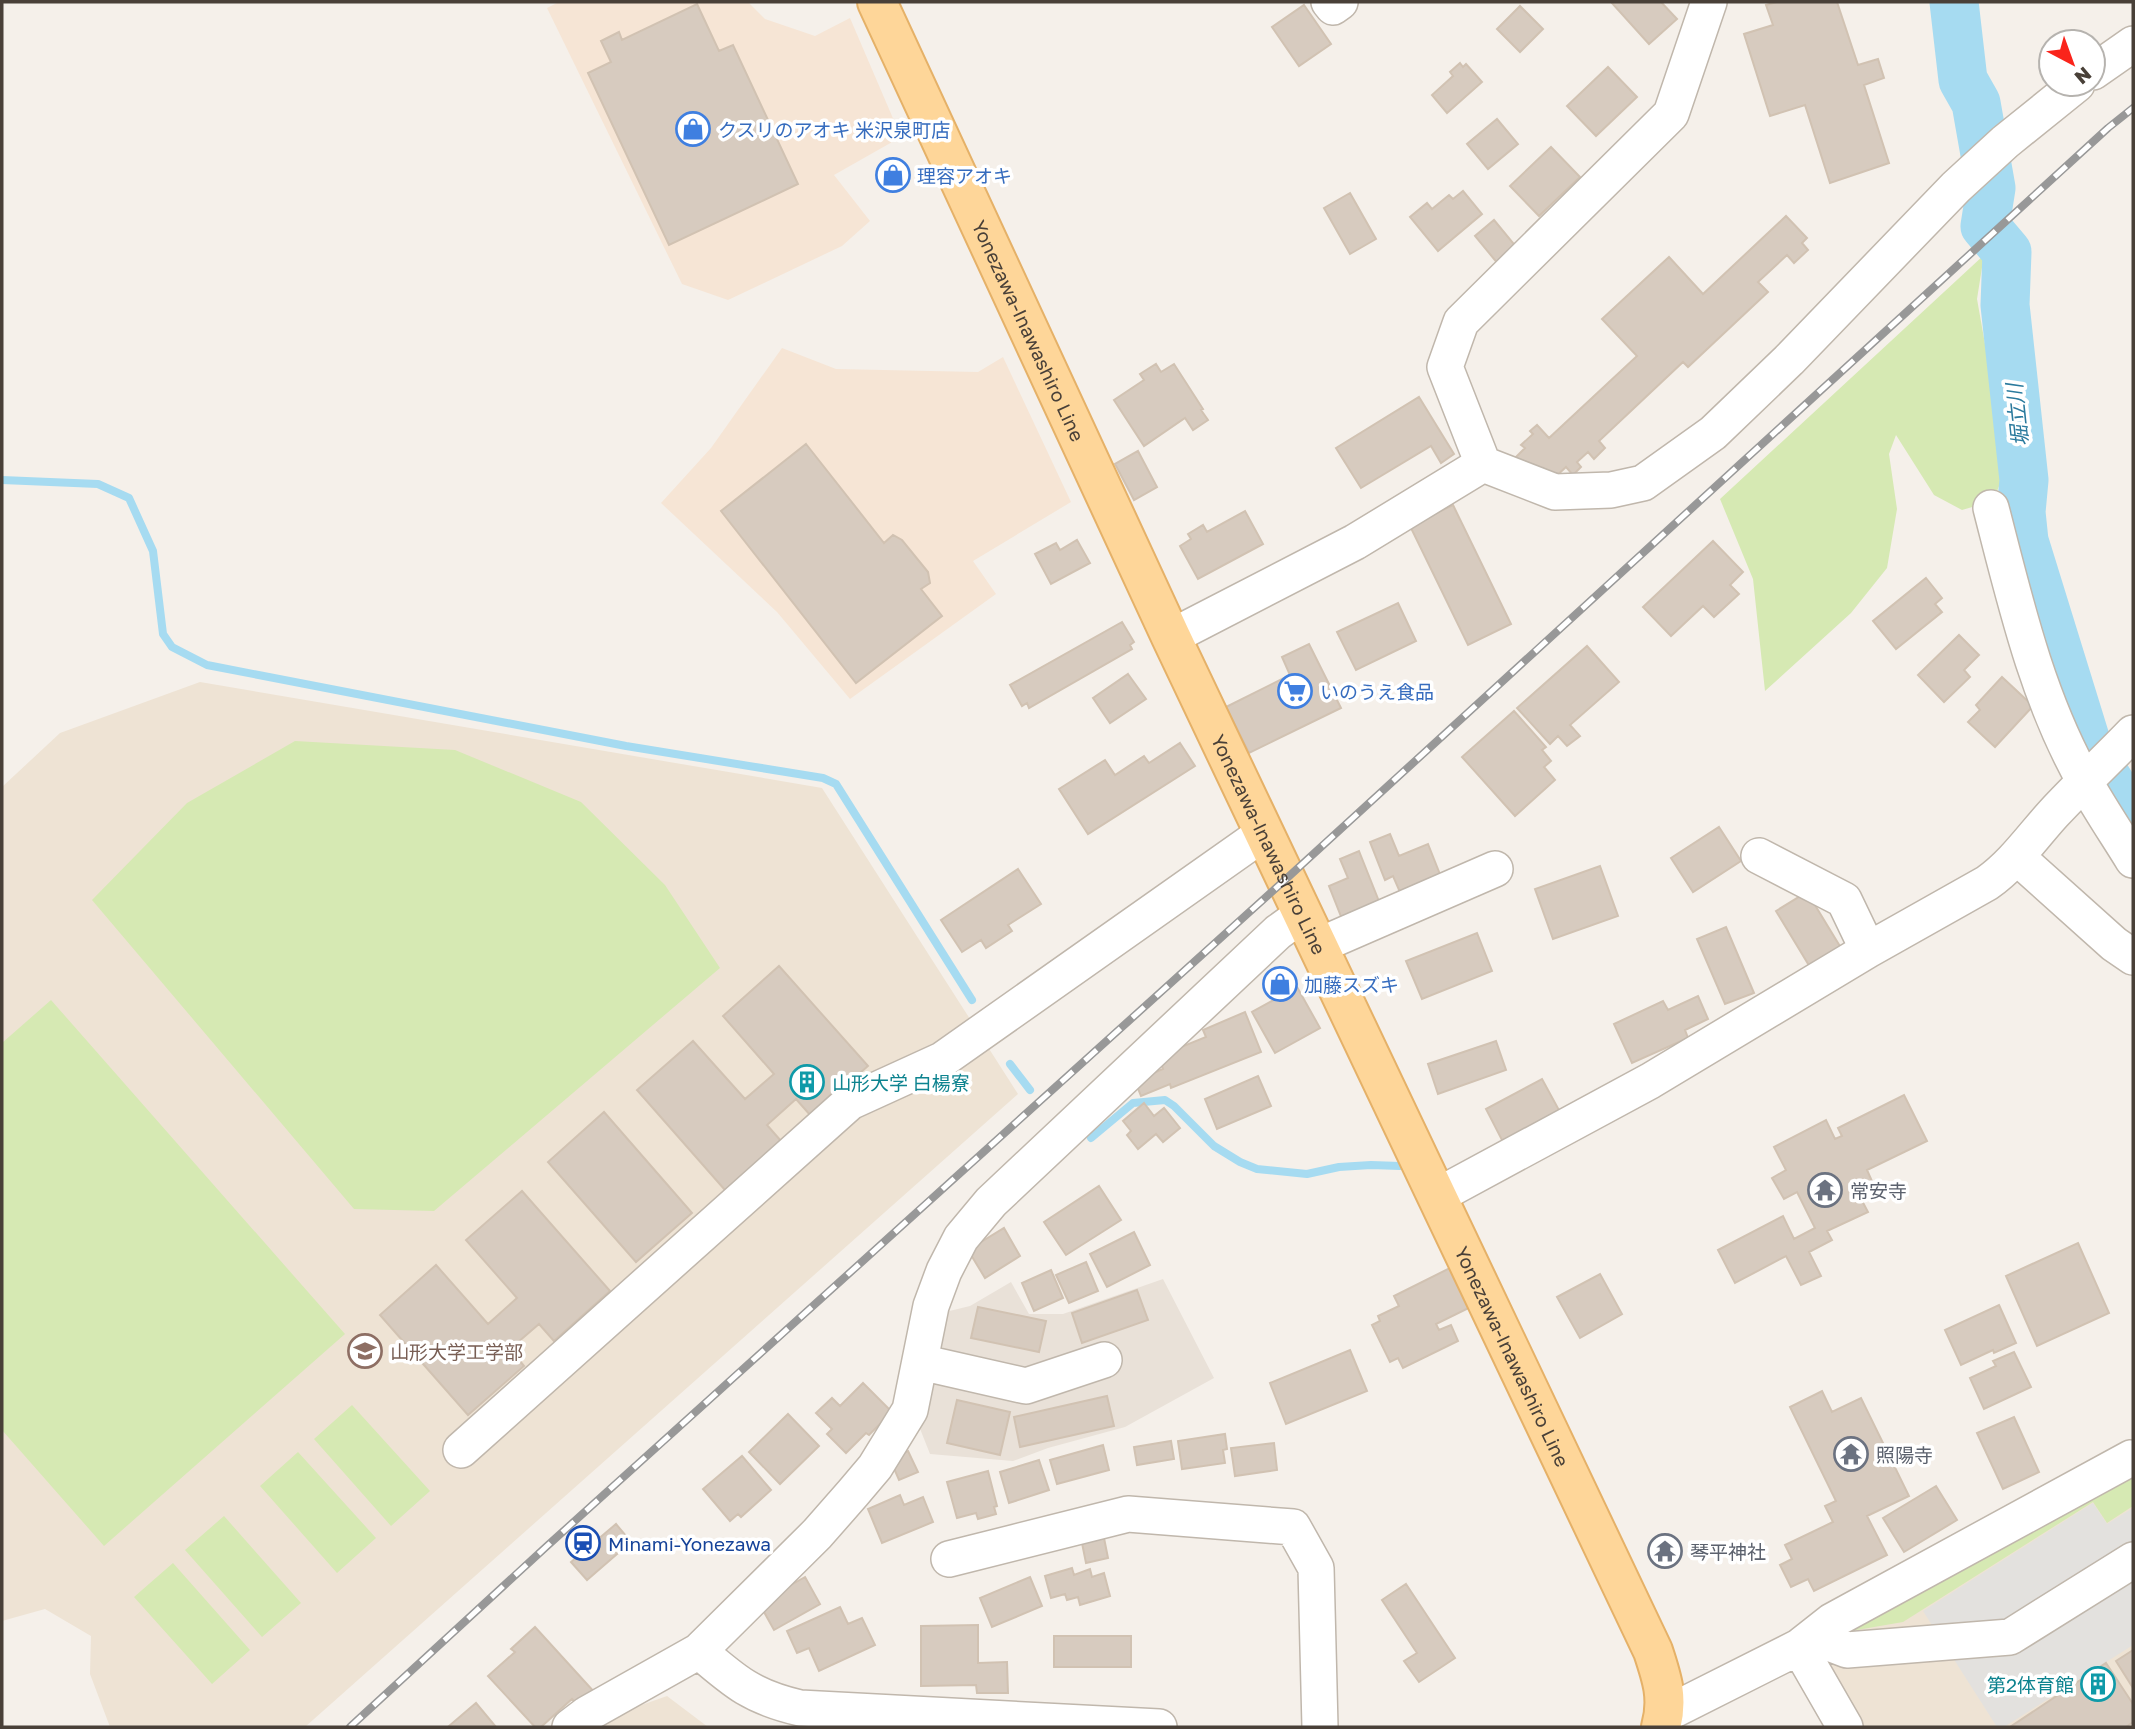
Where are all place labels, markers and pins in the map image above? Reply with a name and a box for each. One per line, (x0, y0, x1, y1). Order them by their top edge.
shop icon: クスリのアオキ 米沢泉町店 (674, 110, 712, 148)
place label: クスリのアオキ 米沢泉町店 (718, 118, 950, 141)
shop icon: 理容アオキ (874, 156, 912, 194)
place label: 理容アオキ (917, 164, 1012, 187)
supermarket icon: いのうえ食品 (1276, 672, 1314, 710)
place label: いのうえ食品 (1320, 680, 1434, 703)
shop icon: 加藤スズキ (1261, 965, 1299, 1003)
place label: 加藤スズキ (1304, 973, 1399, 996)
building icon: 山形大学 白楊寮 (788, 1063, 826, 1101)
place label: 山形大学 白楊寮 (832, 1071, 970, 1094)
temple icon: 常安寺 (1806, 1171, 1844, 1209)
place label: 常安寺 (1850, 1179, 1907, 1202)
school or university icon: 山形大学工学部 (346, 1332, 384, 1370)
place label: 山形大学工学部 (390, 1340, 523, 1363)
temple icon: 照陽寺 (1832, 1435, 1870, 1473)
place label: 照陽寺 (1876, 1443, 1933, 1466)
station icon: Minami-Yonezawa (564, 1524, 602, 1562)
place label: Minami-Yonezawa (608, 1532, 771, 1555)
temple icon: 琴平神社 (1646, 1532, 1684, 1570)
place label: 琴平神社 (1690, 1540, 1766, 1563)
building icon: 第2体育館 (2079, 1665, 2117, 1703)
place label: 第2体育館 (1987, 1673, 2074, 1696)

